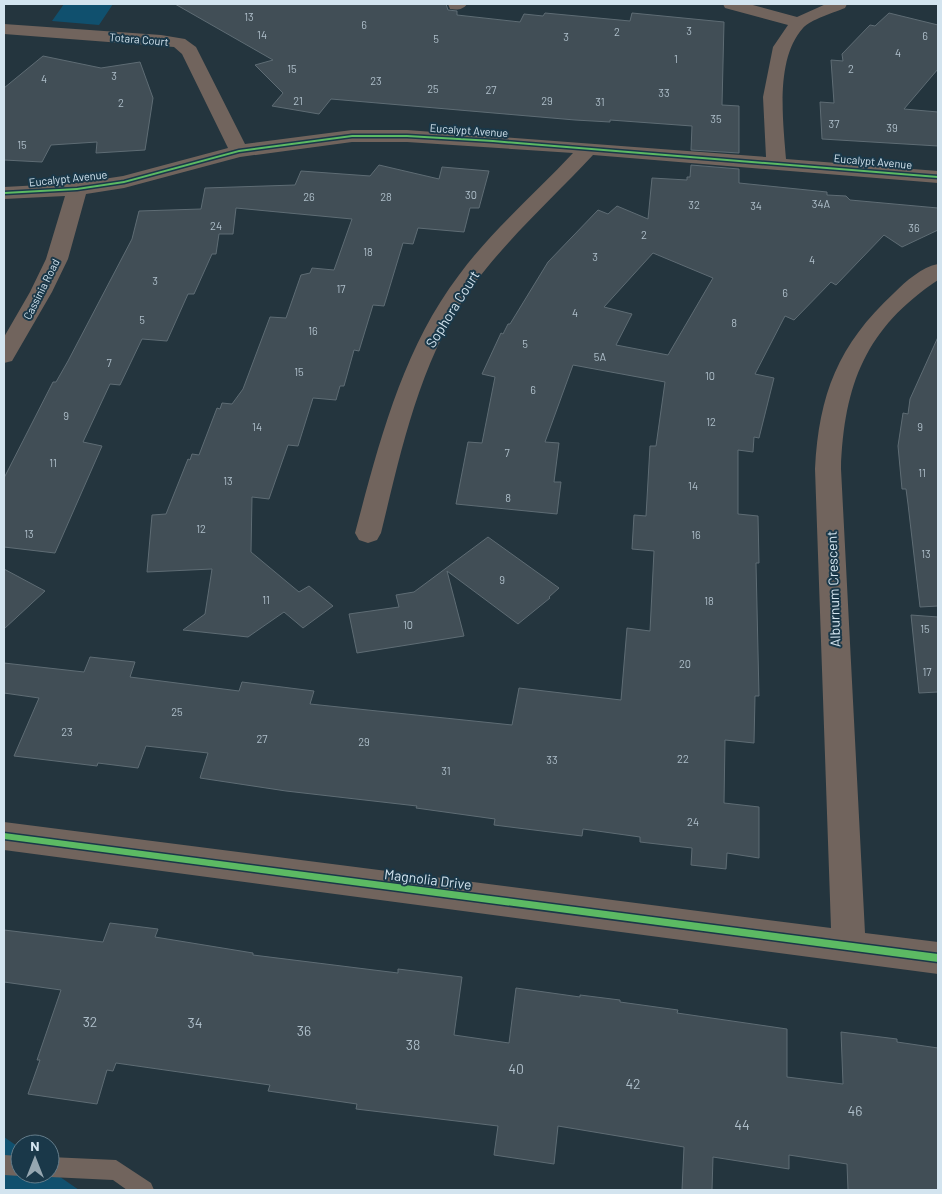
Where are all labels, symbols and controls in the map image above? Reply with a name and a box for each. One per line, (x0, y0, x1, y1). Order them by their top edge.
house number: 13 (244, 10, 254, 23)
house number: 6 (361, 18, 367, 31)
house number: 3 (686, 24, 692, 37)
house number: 2 (614, 25, 620, 38)
house number: 14 (257, 28, 267, 41)
house number: 6 (922, 29, 928, 42)
street label: Totara Court (109, 30, 169, 48)
house number: 3 (563, 30, 569, 43)
house number: 5 (433, 32, 439, 45)
house number: 4 (895, 46, 901, 59)
house number: 1 (674, 52, 678, 65)
house number: 15 (287, 62, 297, 75)
house number: 2 (848, 62, 854, 75)
house number: 3 (111, 69, 117, 82)
house number: 4 (41, 72, 47, 85)
house number: 23 (370, 74, 382, 87)
house number: 25 (427, 82, 439, 95)
house number: 27 (485, 83, 497, 96)
house number: 33 (658, 86, 670, 99)
house number: 21 (293, 94, 303, 107)
house number: 29 (541, 94, 553, 107)
house number: 31 (595, 95, 605, 108)
house number: 2 (118, 96, 124, 109)
house number: 35 (710, 112, 722, 125)
house number: 37 (829, 117, 839, 130)
street label: Eucalypt Avenue (429, 121, 509, 139)
house number: 39 (886, 121, 898, 134)
house number: 15 (17, 138, 27, 151)
street label: Eucalypt Avenue (833, 151, 913, 171)
street label: Eucalypt Avenue (28, 167, 108, 189)
house number: 30 (465, 188, 477, 201)
house number: 26 (303, 190, 315, 203)
house number: 28 (380, 190, 392, 203)
house number: 34A (812, 197, 831, 210)
house number: 32 (688, 198, 700, 211)
house number: 34 (750, 199, 762, 212)
house number: 24 (210, 219, 222, 232)
house number: 36 (908, 221, 920, 234)
house number: 2 (641, 228, 647, 241)
house number: 18 (363, 245, 373, 258)
house number: 3 (592, 250, 598, 263)
house number: 4 (809, 253, 815, 266)
street label: Cassinia Road (20, 256, 62, 322)
street label: Sophora Court (422, 267, 482, 351)
house number: 3 (152, 274, 158, 287)
house number: 17 (336, 282, 346, 295)
house number: 6 (782, 286, 788, 299)
house number: 4 (572, 306, 578, 319)
house number: 5 (139, 313, 145, 326)
house number: 8 (731, 316, 737, 329)
house number: 16 (308, 324, 318, 337)
house number: 5 (522, 337, 528, 350)
house number: 5A (594, 350, 606, 363)
house number: 7 (106, 356, 112, 369)
house number: 15 (294, 365, 304, 378)
house number: 10 (705, 369, 715, 382)
house number: 6 (530, 383, 536, 396)
house number: 9 (63, 409, 69, 422)
house number: 12 (706, 415, 716, 428)
house number: 14 (252, 420, 262, 433)
house number: 9 (917, 420, 923, 433)
house number: 7 (504, 446, 510, 459)
house number: 11 (49, 456, 57, 469)
house number: 11 (918, 466, 926, 479)
house number: 13 (223, 474, 233, 487)
house number: 14 (688, 479, 698, 492)
house number: 8 (505, 491, 511, 504)
house number: 12 (196, 522, 206, 535)
house number: 13 (24, 527, 34, 540)
house number: 16 (691, 528, 701, 541)
street label: Alburnum Crescent (822, 531, 844, 647)
house number: 13 (921, 547, 931, 560)
house number: 9 (499, 573, 505, 586)
house number: 11 (262, 593, 270, 606)
house number: 18 (704, 594, 714, 607)
house number: 10 (403, 618, 413, 631)
house number: 15 (920, 622, 930, 635)
house number: 20 (679, 657, 691, 670)
house number: 17 (922, 665, 932, 678)
house number: 25 (171, 705, 183, 718)
house number: 23 (61, 725, 73, 738)
house number: 27 (256, 732, 268, 745)
house number: 29 (358, 735, 370, 748)
house number: 22 (677, 752, 689, 765)
house number: 33 (546, 753, 558, 766)
house number: 31 (441, 764, 451, 777)
house number: 24 (687, 815, 699, 828)
street label: Magnolia Drive (383, 865, 473, 893)
house number: 32 (83, 1013, 97, 1030)
house number: 34 (188, 1014, 202, 1031)
house number: 36 (297, 1022, 311, 1039)
house number: 38 (406, 1036, 420, 1053)
house number: 40 (508, 1060, 524, 1077)
house number: 42 (625, 1075, 641, 1092)
house number: 46 (848, 1102, 862, 1119)
house number: 44 (734, 1116, 750, 1133)
north arrow (10, 1134, 60, 1184)
text: N (30, 1137, 40, 1154)

